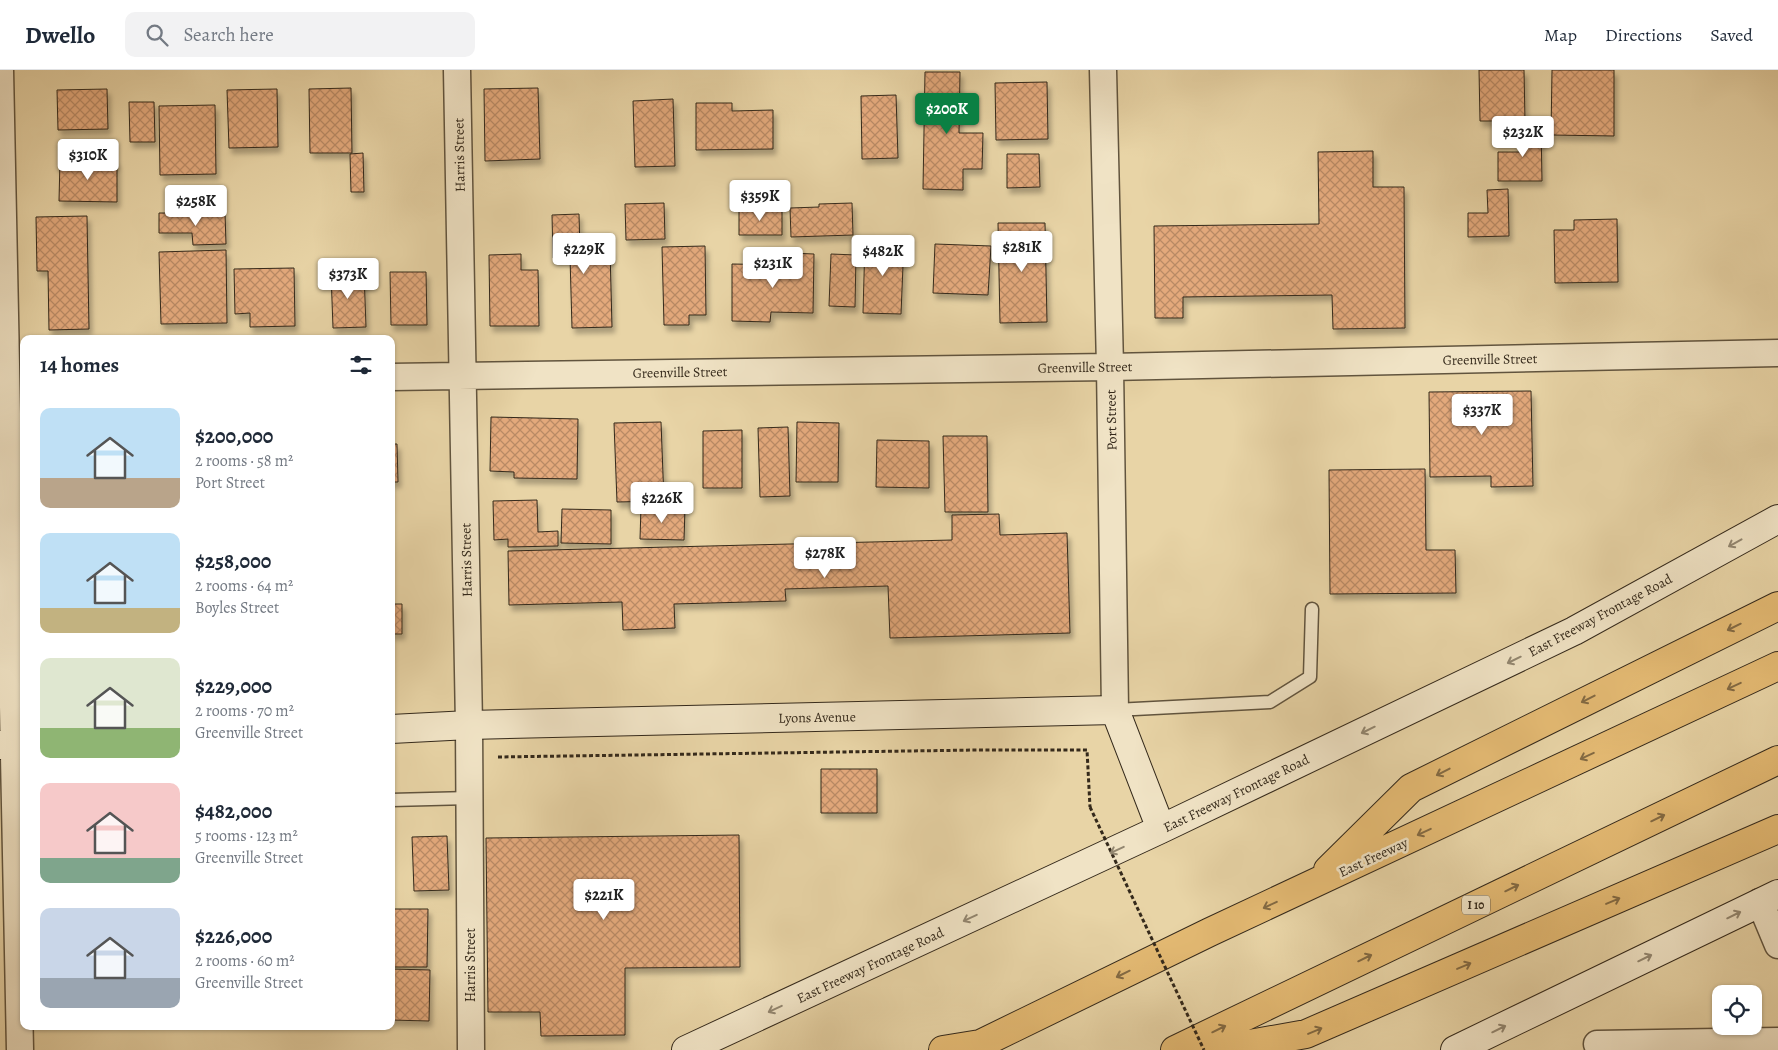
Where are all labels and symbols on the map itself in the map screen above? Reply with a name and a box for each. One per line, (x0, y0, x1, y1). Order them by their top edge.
pin: $200K (912, 92, 982, 135)
pin: $232K (1488, 116, 1558, 158)
street label: Harris Street (449, 117, 470, 192)
pin: $310K (53, 138, 123, 181)
pin: $359K (725, 180, 795, 222)
pin: $258K (161, 184, 231, 227)
pin: $281K (987, 230, 1057, 273)
pin: $229K (549, 232, 619, 275)
pin: $482K (848, 234, 918, 277)
pin: $231K (738, 246, 808, 289)
pin: $373K (313, 258, 383, 300)
street label: Greenville Street (1442, 349, 1538, 370)
street label: Greenville Street (1037, 357, 1133, 378)
street label: Greenville Street (632, 362, 728, 383)
street label: Port Street (1101, 389, 1122, 451)
pin: $337K (1447, 394, 1517, 436)
pin: $226K (627, 482, 697, 524)
street label: Harris Street (456, 522, 477, 597)
pin: $278K (790, 536, 860, 579)
one-way arrow (1728, 538, 1743, 548)
street label: East Freeway Frontage Road (1525, 569, 1676, 661)
one-way arrow (1727, 623, 1742, 633)
one-way arrow (1507, 655, 1522, 665)
one-way arrow (1727, 682, 1742, 692)
one-way arrow (1581, 695, 1596, 704)
street label: Lyons Avenue (778, 707, 856, 728)
one-way arrow (1361, 726, 1376, 735)
street label: East Freeway Frontage Road (1160, 750, 1313, 837)
one-way arrow (1580, 751, 1595, 761)
one-way arrow (1436, 767, 1451, 777)
one-way arrow (1650, 812, 1665, 822)
one-way arrow (1417, 828, 1432, 838)
street label: East Freeway (1336, 833, 1412, 882)
one-way arrow (1110, 846, 1125, 855)
pin: $221K (569, 878, 639, 921)
one-way arrow (1504, 883, 1519, 892)
road number: I 10 (1462, 896, 1490, 914)
one-way arrow (1605, 896, 1620, 906)
one-way arrow (1263, 900, 1278, 910)
one-way arrow (1726, 910, 1741, 919)
one-way arrow (962, 914, 977, 924)
street label: East Freeway Frontage Road (794, 923, 947, 1008)
street label: Harris Street (461, 927, 480, 1002)
one-way arrow (1357, 953, 1372, 963)
one-way arrow (1637, 953, 1652, 962)
one-way arrow (1456, 960, 1471, 970)
one-way arrow (1116, 970, 1131, 980)
one-way arrow (767, 1004, 782, 1014)
one-way arrow (1211, 1024, 1226, 1033)
one-way arrow (1491, 1024, 1506, 1033)
one-way arrow (1307, 1025, 1322, 1035)

